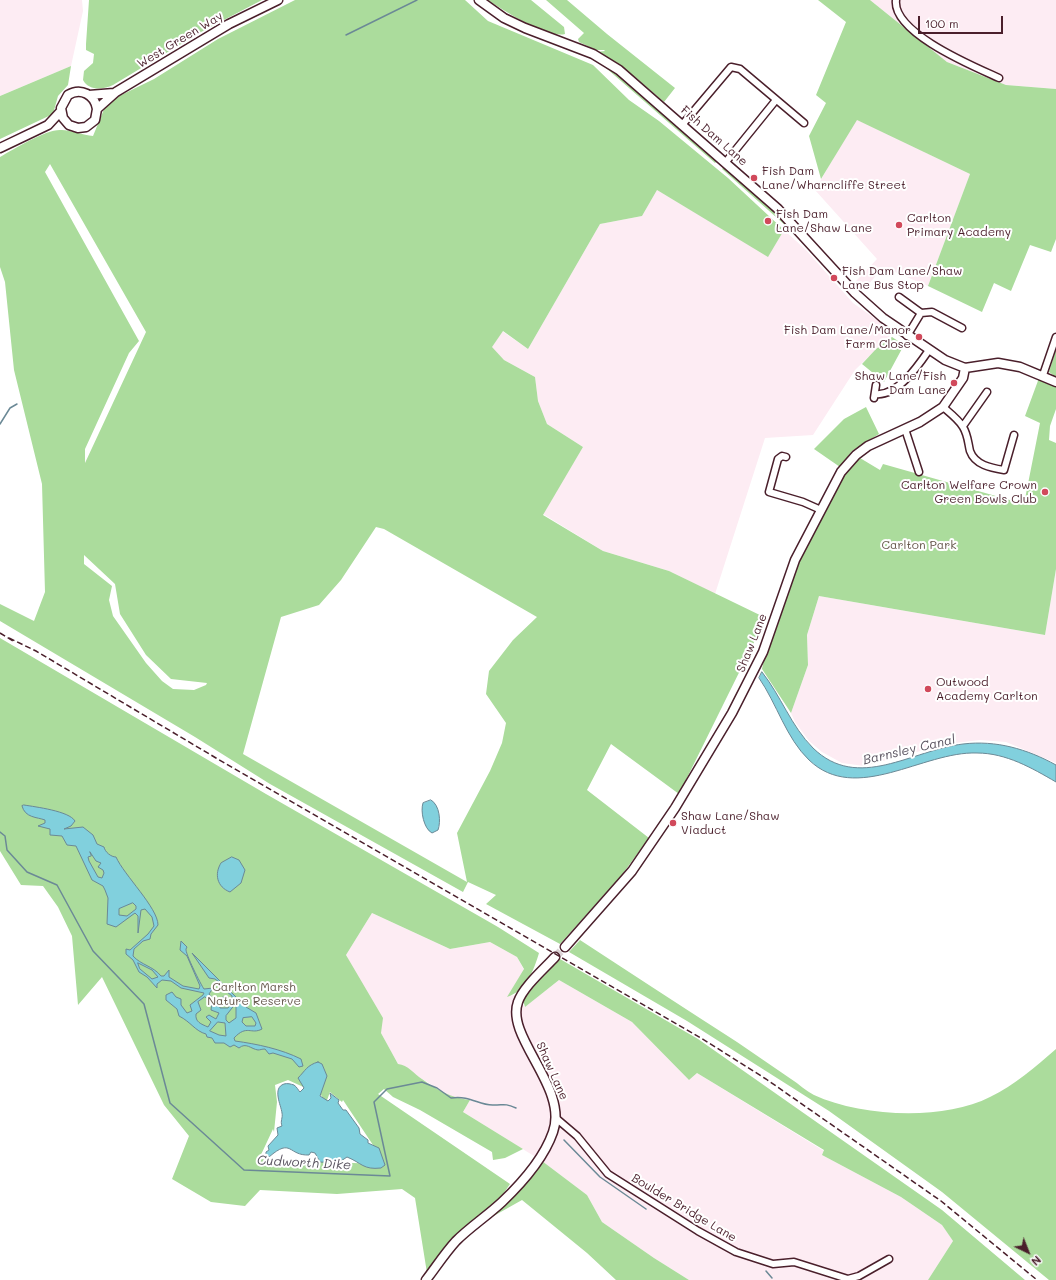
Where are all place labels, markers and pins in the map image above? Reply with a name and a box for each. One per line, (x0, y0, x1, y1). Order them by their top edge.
place label: Fish Dam Lane/Wharncliffe Street (762, 164, 906, 192)
marker: Fish Dam Lane/Wharncliffe Street (749, 173, 759, 183)
place label: Fish Dam Lane/Shaw Lane (776, 207, 872, 235)
place label: Carlton Primary Academy (907, 211, 1011, 239)
marker: Fish Dam Lane/Shaw Lane (763, 216, 773, 226)
marker: Carlton Primary Academy (894, 220, 904, 230)
place label: Fish Dam Lane/Shaw Lane Bus Stop (842, 264, 962, 292)
marker: Fish Dam Lane/Shaw Lane Bus Stop (829, 273, 839, 283)
place label: Fish Dam Lane/Manor Farm Close (784, 323, 911, 351)
marker: Fish Dam Lane/Manor Farm Close (914, 332, 924, 342)
place label: Shaw Lane/Fish Dam Lane (855, 369, 946, 397)
marker: Shaw Lane/Fish Dam Lane (949, 378, 959, 388)
place label: Carlton Welfare Crown Green Bowls Club (901, 478, 1037, 506)
marker: Carlton Welfare Crown Green Bowls Club (1040, 487, 1050, 497)
place label: Outwood Academy Carlton (936, 675, 1038, 703)
marker: Outwood Academy Carlton (923, 684, 933, 694)
place label: Shaw Lane/Shaw Viaduct (681, 809, 780, 837)
marker: Shaw Lane/Shaw Viaduct (668, 818, 678, 828)

